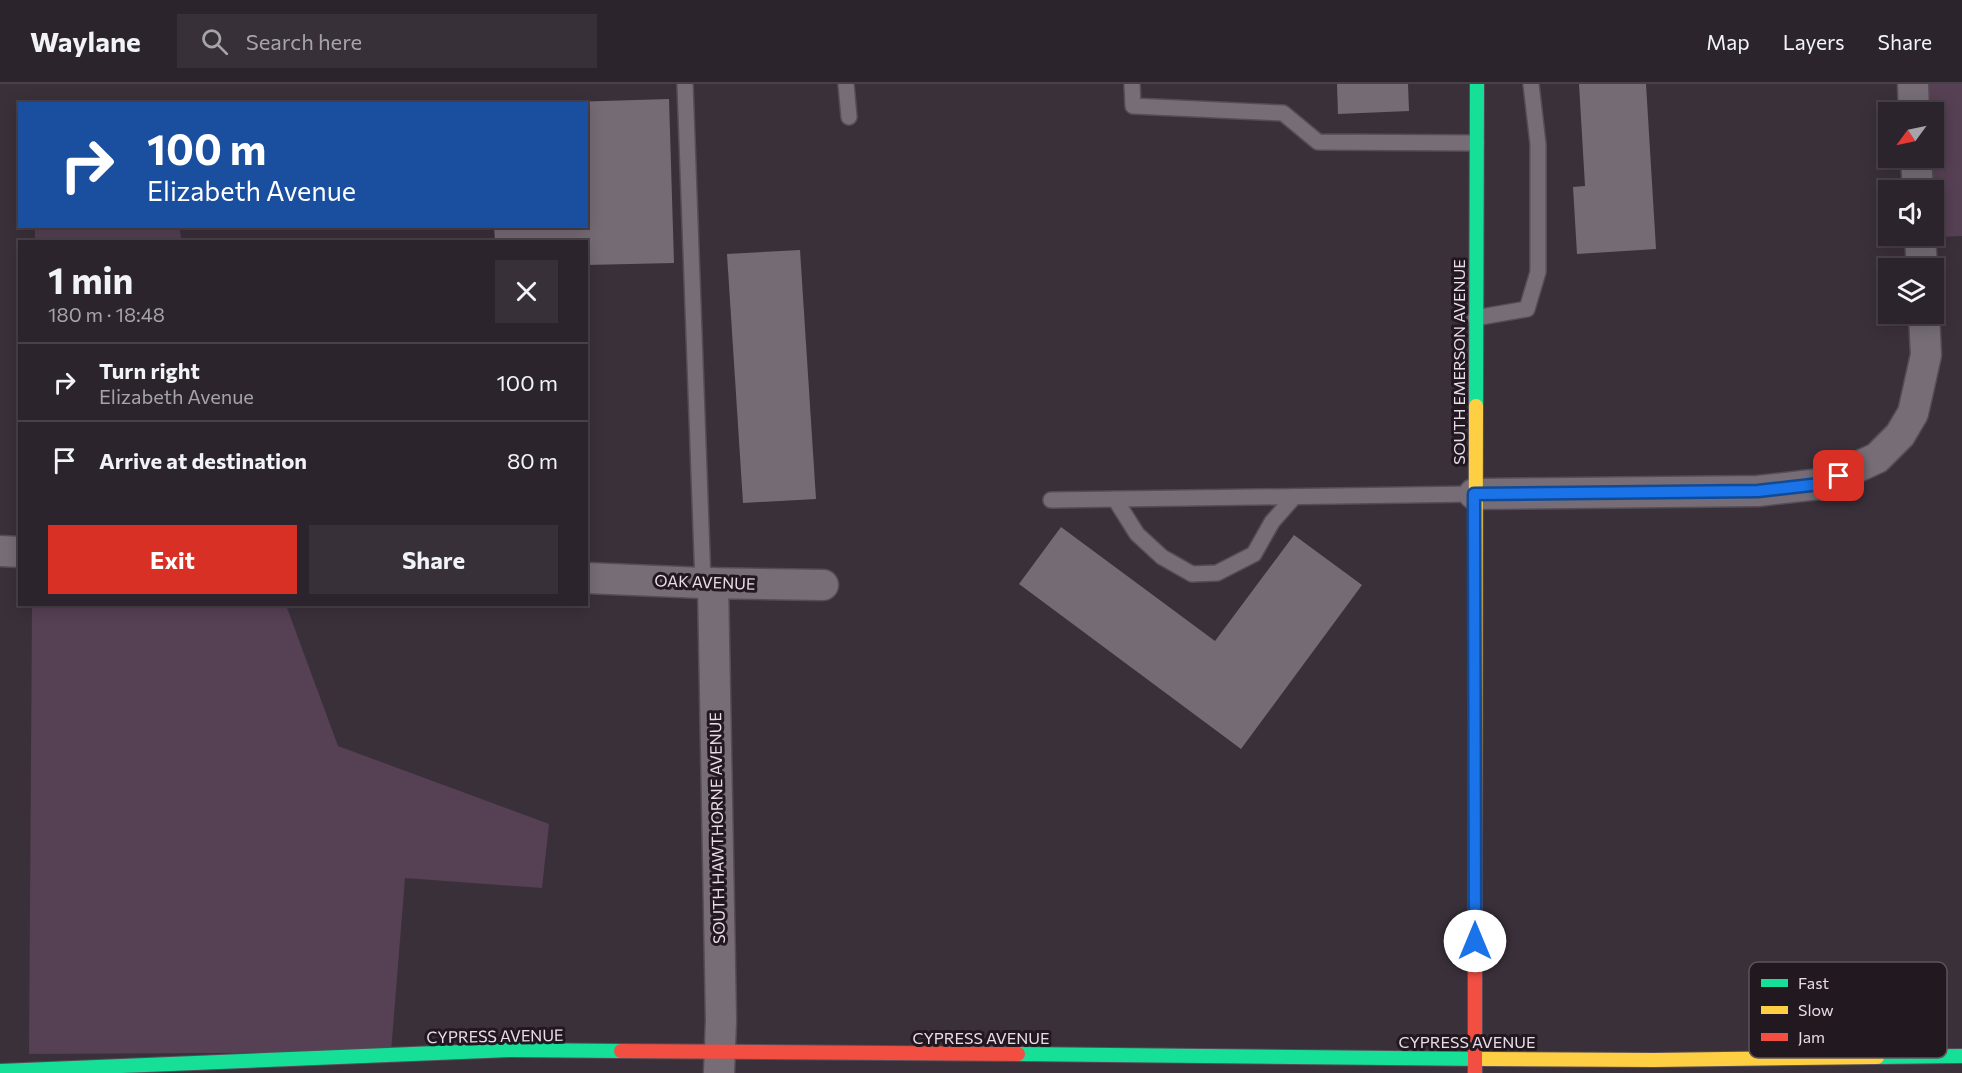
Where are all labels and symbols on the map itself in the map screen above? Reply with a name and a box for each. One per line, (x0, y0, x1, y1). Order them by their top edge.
north arrow (1878, 102, 1944, 168)
street label: SOUTH EMERSON AVENUE (1449, 259, 1468, 465)
pin (1813, 450, 1864, 501)
street label: OAK AVENUE (654, 570, 756, 593)
street label: SOUTH HAWTHORNE AVENUE (705, 712, 728, 944)
position arrow (1443, 909, 1507, 973)
legend (1749, 962, 1947, 1058)
text: Fast (1798, 973, 1829, 992)
text: Slow (1798, 1000, 1834, 1019)
street label: CYPRESS AVENUE (426, 1025, 564, 1046)
text: Jam (1798, 1027, 1825, 1046)
street label: CYPRESS AVENUE (912, 1028, 1050, 1047)
street label: CYPRESS AVENUE (1398, 1032, 1536, 1051)

